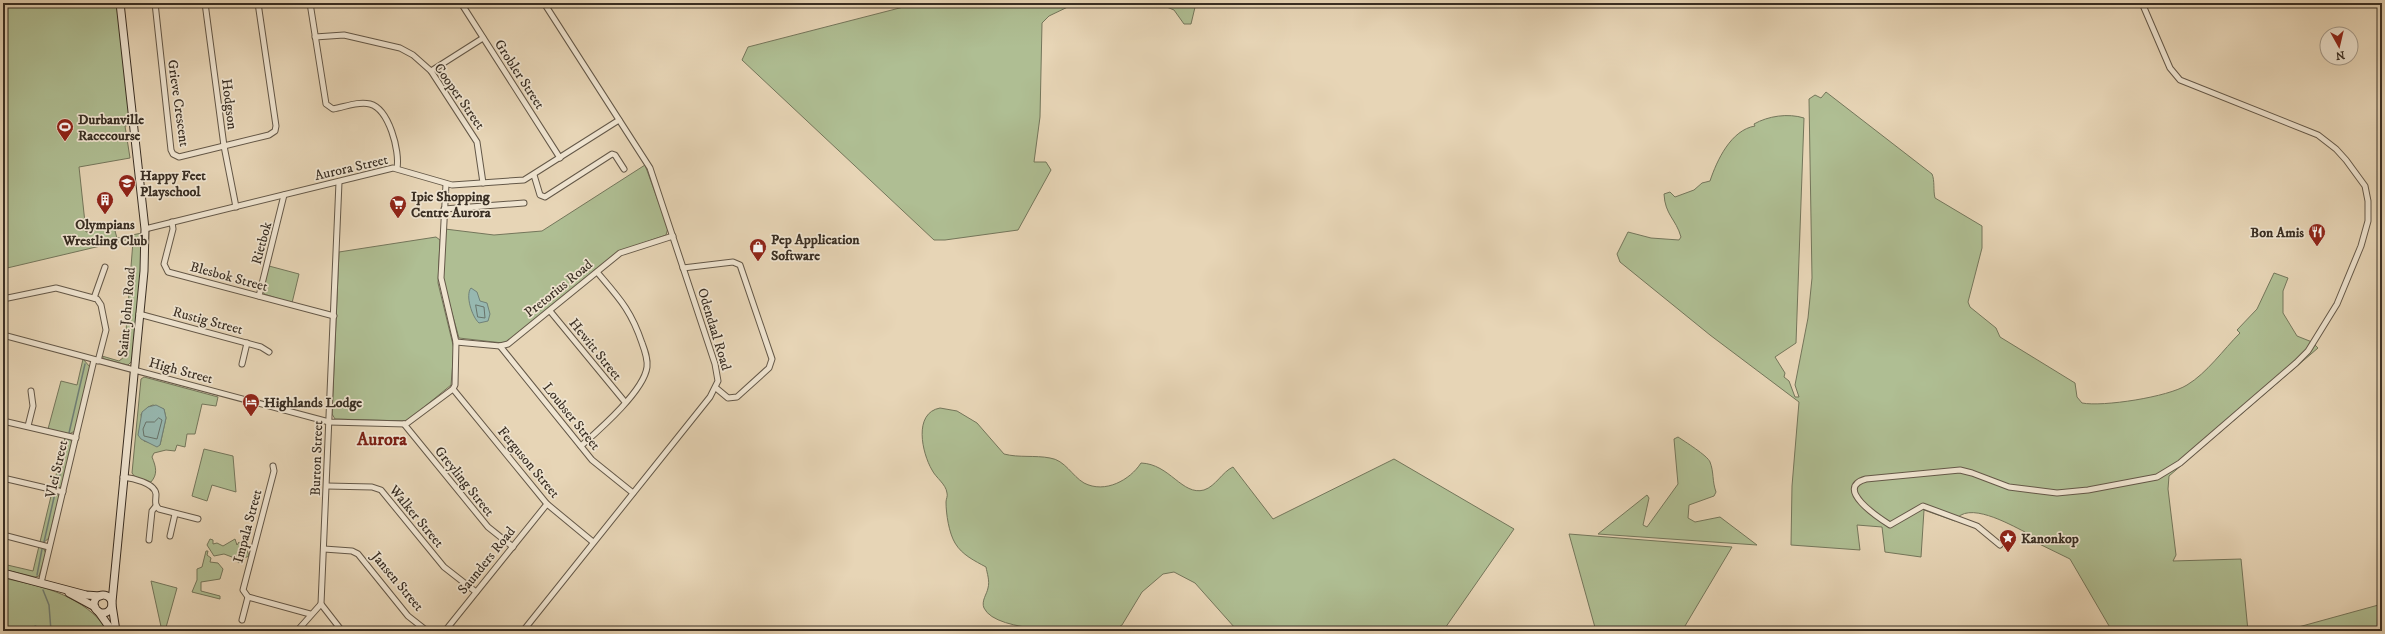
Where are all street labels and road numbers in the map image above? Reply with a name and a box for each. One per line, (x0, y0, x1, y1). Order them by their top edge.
street label: Grobler Street (490, 36, 549, 113)
street label: Grieve Crescent (163, 58, 193, 148)
street label: Cooper Street (430, 60, 489, 134)
street label: Hodgson (217, 78, 241, 131)
street label: Aurora Street (313, 151, 390, 185)
street label: Rietbok (248, 220, 276, 267)
street label: Pretorius Road (521, 256, 596, 322)
street label: Blesbok Street (188, 258, 270, 296)
street label: Saint John Road (114, 266, 140, 358)
street label: Odendaal Road (693, 286, 735, 373)
street label: Rustig Street (171, 303, 245, 339)
street label: Hewitt Street (565, 315, 626, 385)
street label: High Street (147, 354, 215, 388)
street label: Loubser Street (538, 379, 604, 455)
street label: Burton Street (307, 419, 327, 496)
street label: Ferguson Street (493, 423, 564, 502)
street label: Vlei Street (41, 438, 72, 501)
street label: Greyling Street (430, 443, 498, 521)
street label: Walker Street (384, 481, 448, 552)
street label: Impala Street (229, 487, 267, 565)
street label: Saunders Road (454, 523, 520, 598)
street label: Jansen Street (366, 547, 428, 616)

